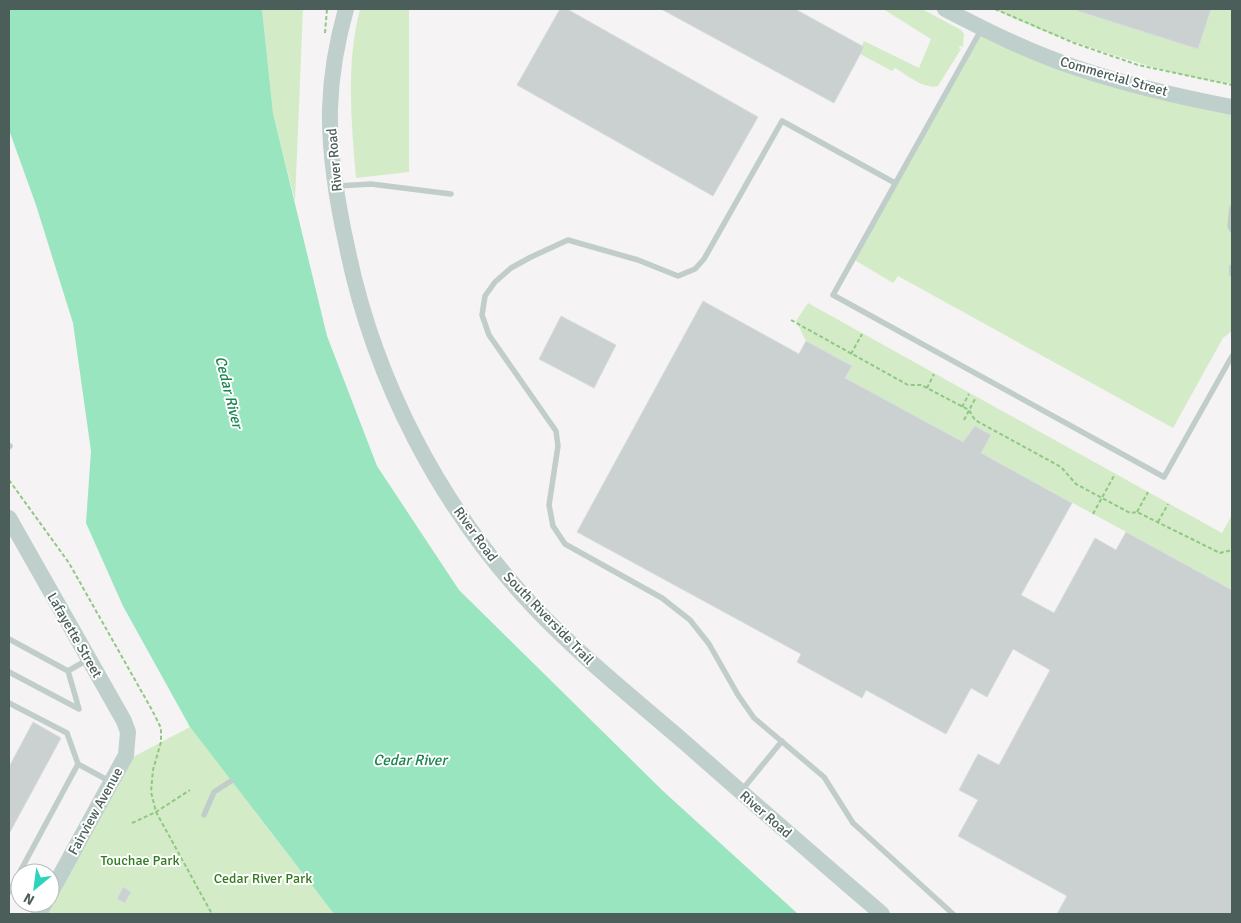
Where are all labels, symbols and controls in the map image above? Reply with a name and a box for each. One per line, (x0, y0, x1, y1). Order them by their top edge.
street label: Commercial Street (1058, 53, 1170, 100)
street label: River Road (323, 128, 346, 192)
water label: Cedar River (211, 354, 247, 432)
street label: River Road (450, 504, 501, 565)
street label: South Riverside Trail (500, 568, 597, 668)
street label: Lafayette Street (43, 590, 106, 681)
water label: Cedar River (373, 751, 449, 769)
street label: Fairview Avenue (64, 765, 126, 858)
street label: River Road (736, 787, 795, 842)
park label: Touchae Park (101, 852, 179, 869)
north arrow (10, 863, 60, 913)
park label: Cedar River Park (214, 870, 312, 887)
text: N (21, 889, 37, 909)

